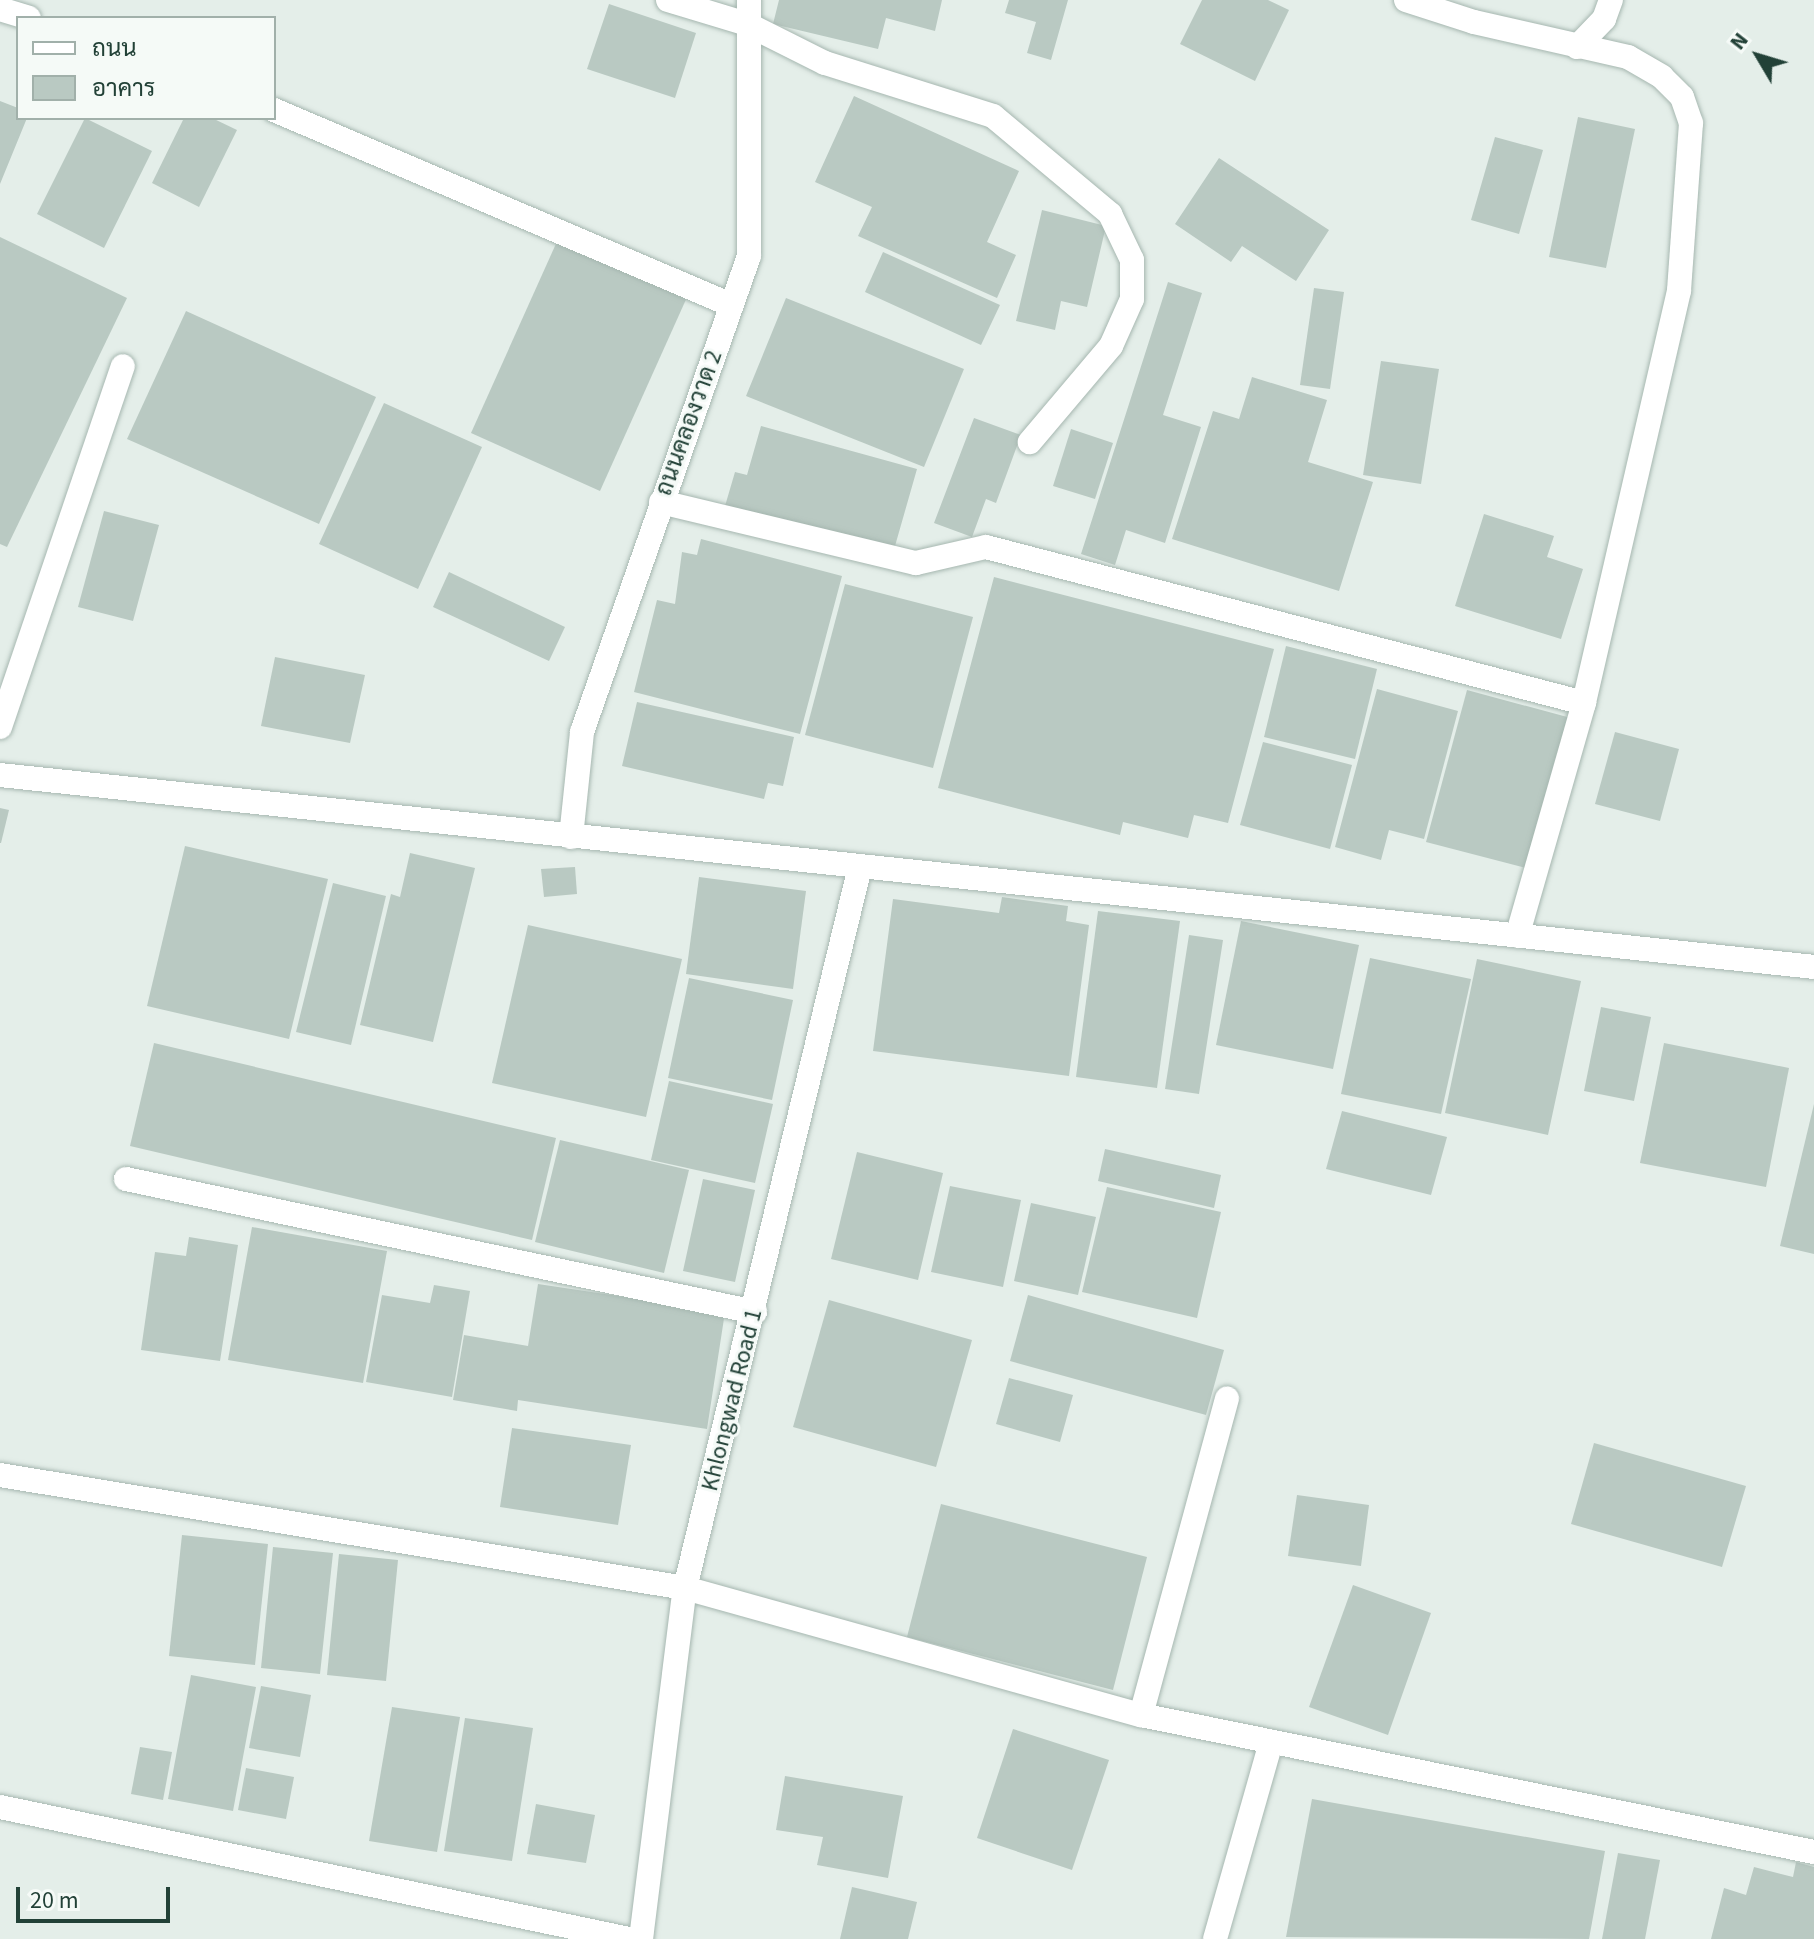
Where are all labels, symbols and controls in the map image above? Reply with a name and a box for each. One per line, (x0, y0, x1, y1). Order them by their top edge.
legend (16, 16, 276, 120)
north arrow (1718, 16, 1798, 96)
text: N (1722, 26, 1756, 57)
text: ถนน (92, 31, 137, 66)
text: อาคาร (92, 71, 155, 106)
street label: ถนนคลองวาด 2 (649, 346, 729, 500)
street label: Khlongwad Road 1 (695, 1306, 769, 1494)
scale bar (20, 1871, 174, 1921)
text: 20 m (30, 1883, 79, 1918)

